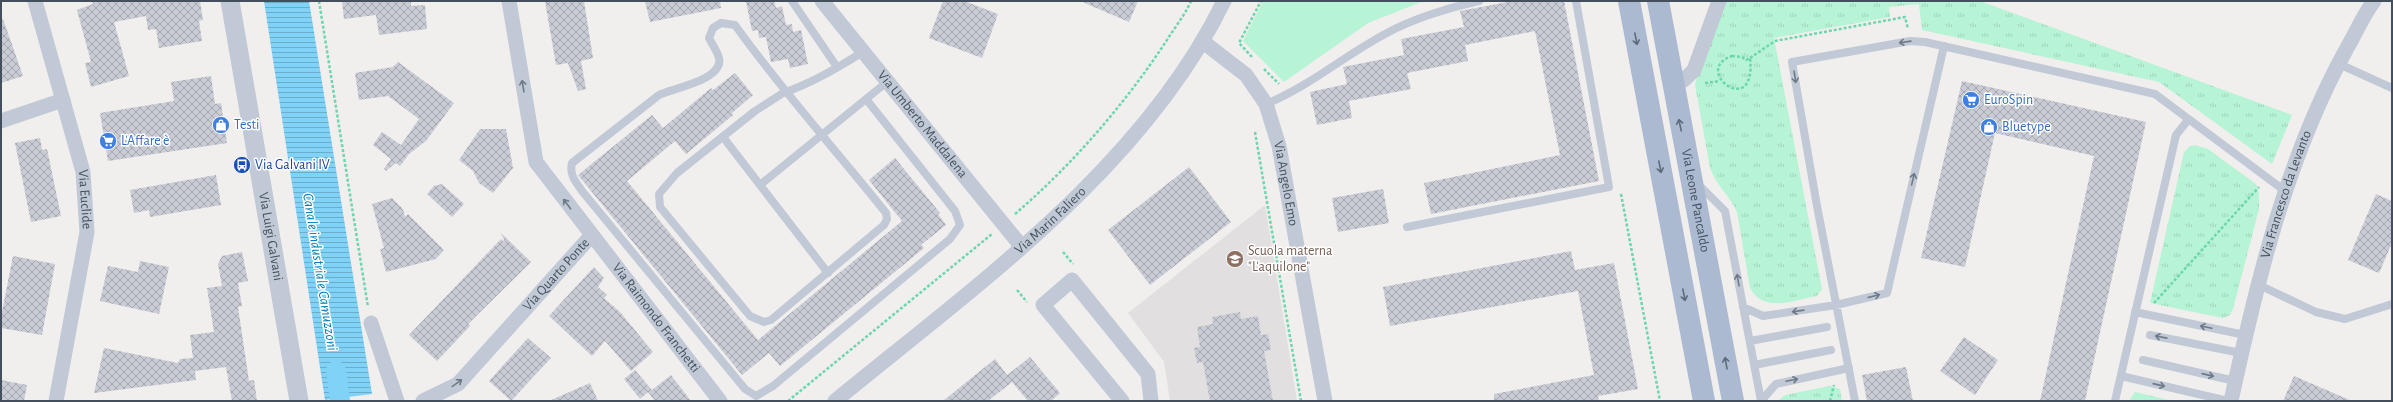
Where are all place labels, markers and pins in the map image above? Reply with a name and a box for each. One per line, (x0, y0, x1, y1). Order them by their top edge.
supermarket icon: EuroSpin (1961, 90, 1981, 110)
place label: EuroSpin (1984, 93, 2033, 107)
shop icon: Testi (211, 115, 231, 135)
shop icon: Bluetype (1979, 117, 1999, 137)
place label: Testi (234, 118, 259, 132)
place label: Bluetype (2002, 120, 2051, 134)
supermarket icon: L'Affare è (98, 131, 118, 151)
place label: L'Affare è (121, 134, 169, 148)
bus stop icon: Via Galvani IV (232, 155, 252, 175)
place label: Via Galvani IV (255, 158, 330, 172)
place label: Scuola materna "L'aquilone" (1248, 244, 1333, 274)
school or university icon: Scuola materna "L'aquilone" (1225, 249, 1245, 269)

